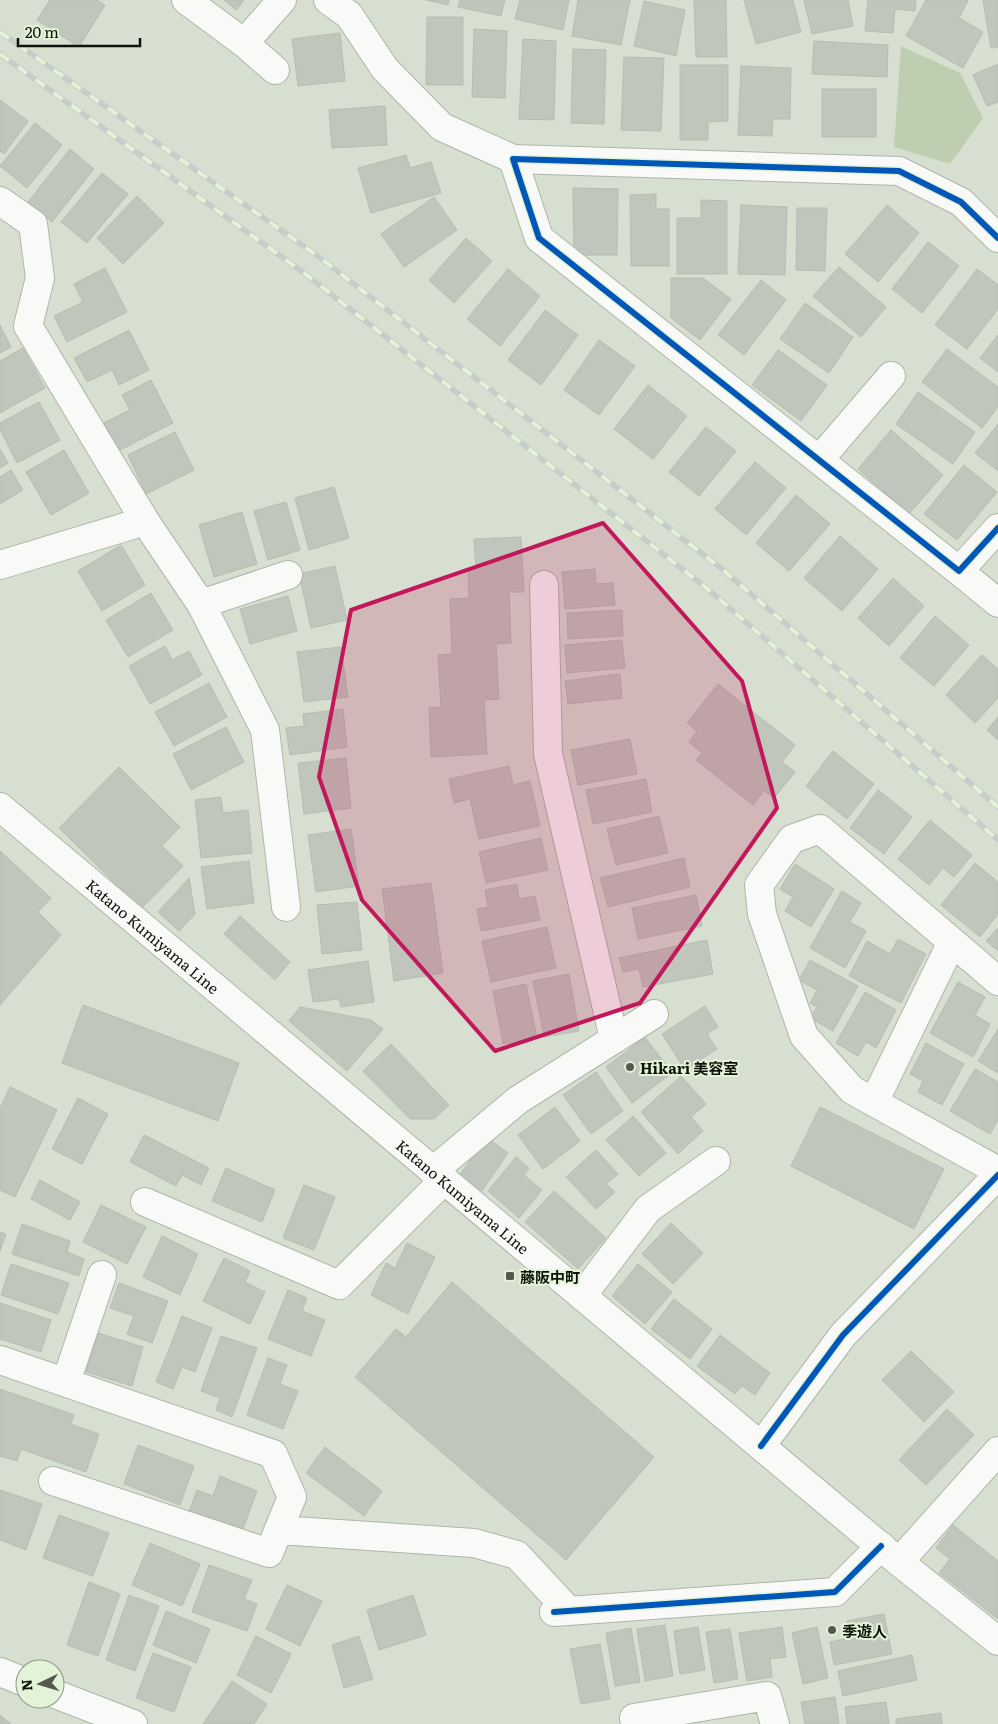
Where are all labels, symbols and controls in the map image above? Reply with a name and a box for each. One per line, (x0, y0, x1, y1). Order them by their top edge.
scale bar (18, 15, 140, 47)
text: 20 m (25, 20, 59, 43)
street label: Katano Kumiyama Line (82, 873, 225, 999)
place label: Hikari 美容室 (640, 1056, 738, 1079)
marker: Hikari 美容室 (624, 1061, 636, 1073)
street label: Katano Kumiyama Line (392, 1133, 535, 1259)
place label: 藤阪中町 (520, 1265, 580, 1288)
marker: 藤阪中町 (504, 1270, 516, 1282)
place label: 季遊人 (842, 1619, 887, 1642)
marker: 季遊人 (826, 1624, 838, 1636)
north arrow (15, 1659, 65, 1709)
text: N (16, 1678, 37, 1692)

